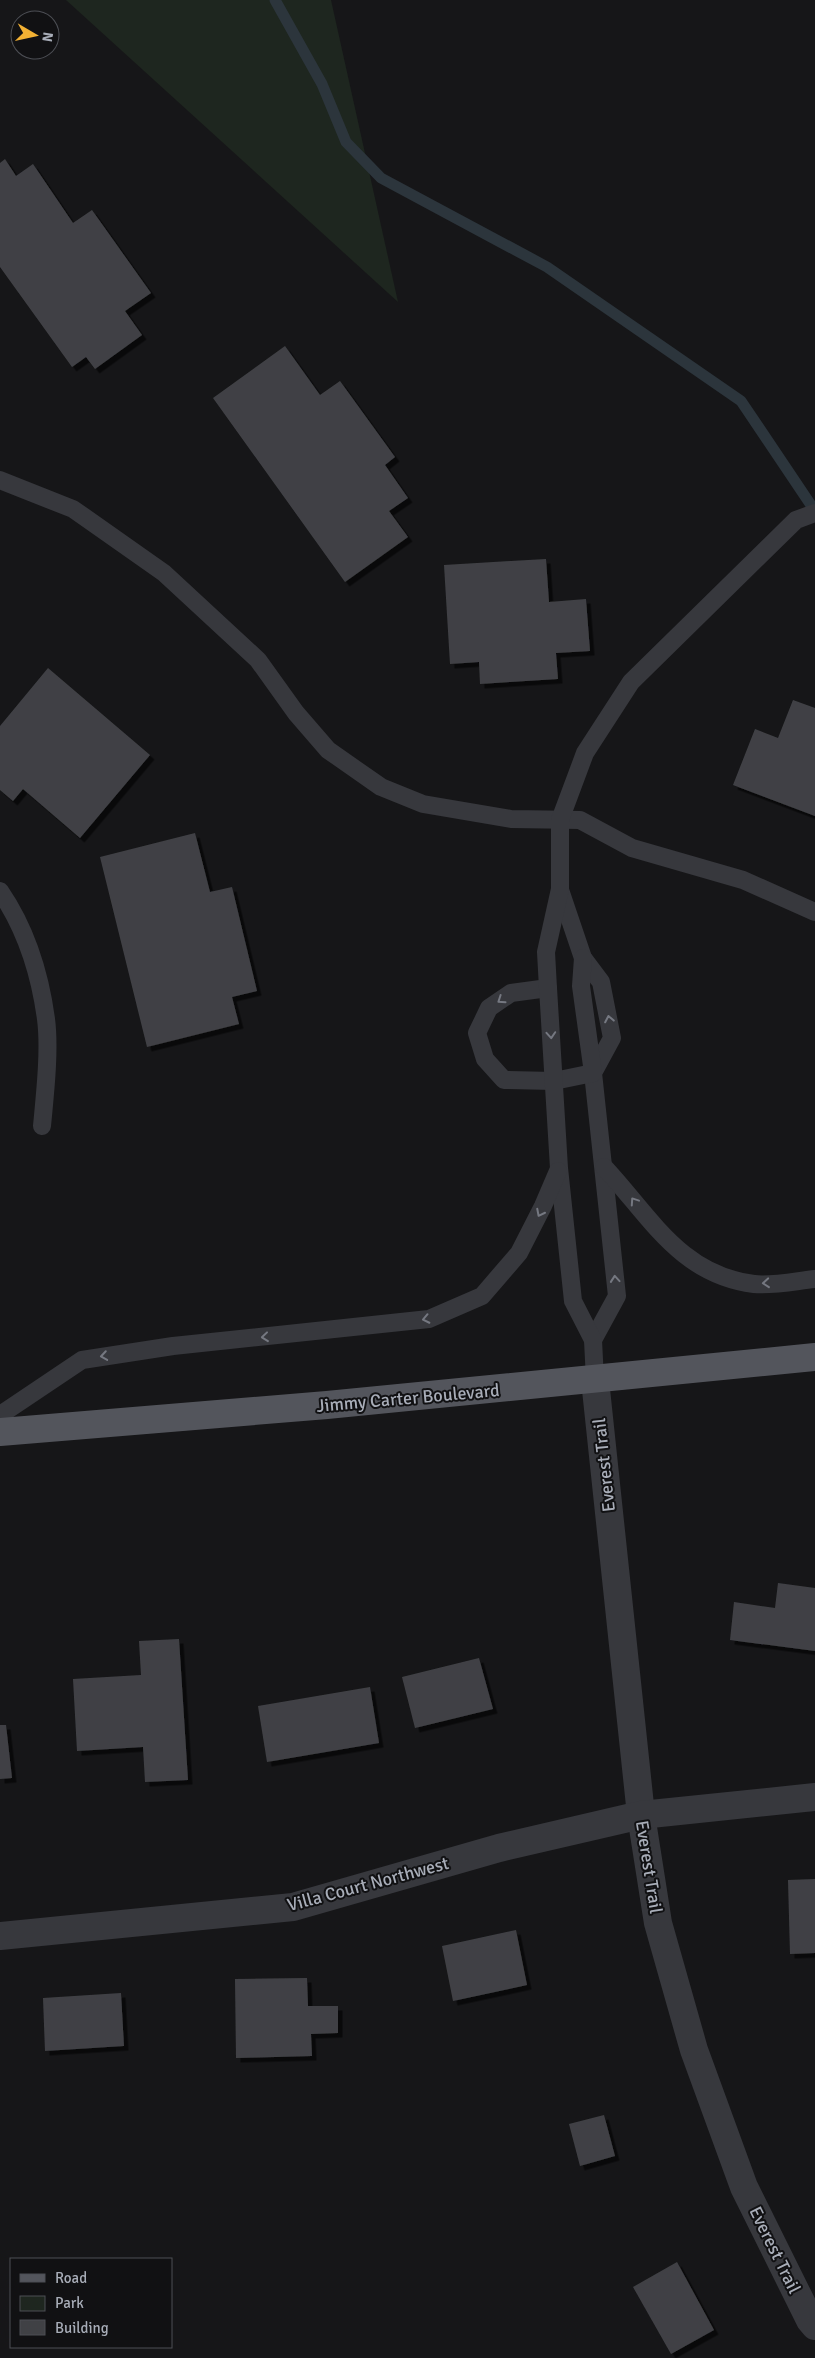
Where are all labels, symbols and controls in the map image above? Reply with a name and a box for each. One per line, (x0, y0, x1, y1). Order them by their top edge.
north arrow (10, 10, 60, 60)
text: N (38, 31, 57, 43)
one-way arrow (497, 994, 507, 1003)
one-way arrow (604, 1015, 614, 1024)
one-way arrow (545, 1032, 556, 1040)
one-way arrow (631, 1198, 640, 1207)
one-way arrow (536, 1208, 546, 1217)
one-way arrow (610, 1275, 621, 1283)
one-way arrow (762, 1277, 770, 1288)
one-way arrow (422, 1313, 431, 1324)
one-way arrow (261, 1331, 269, 1342)
one-way arrow (99, 1351, 108, 1361)
street label: Jimmy Carter Boulevard (316, 1379, 500, 1417)
street label: Everest Trail (588, 1417, 620, 1513)
street label: Everest Trail (631, 1819, 667, 1915)
street label: Villa Court Northwest (285, 1852, 451, 1916)
street label: Everest Trail (744, 2203, 806, 2297)
legend (10, 2258, 172, 2348)
text: Road (55, 2269, 87, 2287)
text: Park (55, 2294, 84, 2312)
text: Building (55, 2319, 109, 2337)

